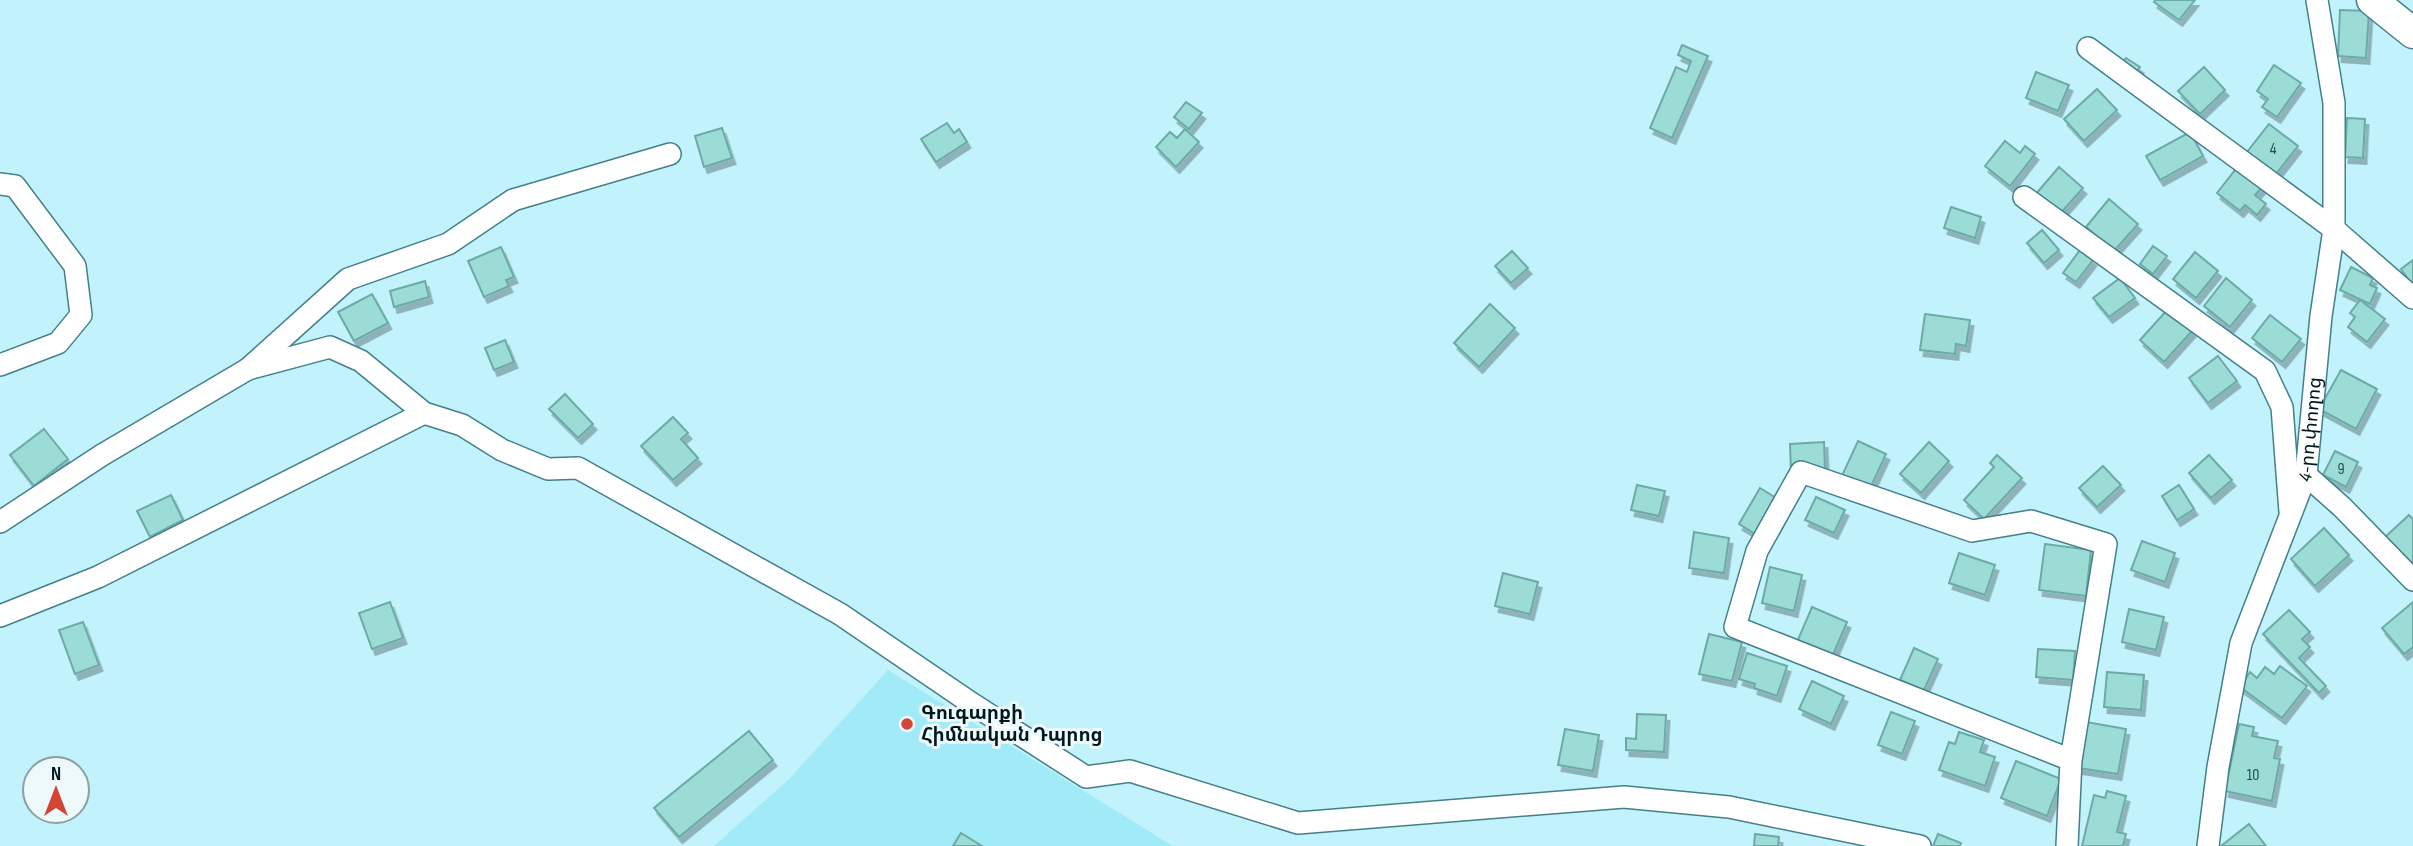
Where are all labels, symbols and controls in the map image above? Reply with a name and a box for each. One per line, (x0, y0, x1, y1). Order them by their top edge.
house number: 4 (2270, 140, 2277, 159)
street label: 4-րդ փողոց (2293, 376, 2327, 485)
house number: 9 (2337, 460, 2345, 479)
place label: Գուգարքի Հիմնական Դպրոց (921, 702, 1103, 747)
marker: Գուգարքի Հիմնական Դպրոց (899, 716, 915, 732)
north arrow (21, 755, 91, 825)
text: N (51, 763, 61, 786)
house number: 10 (2247, 766, 2259, 785)

